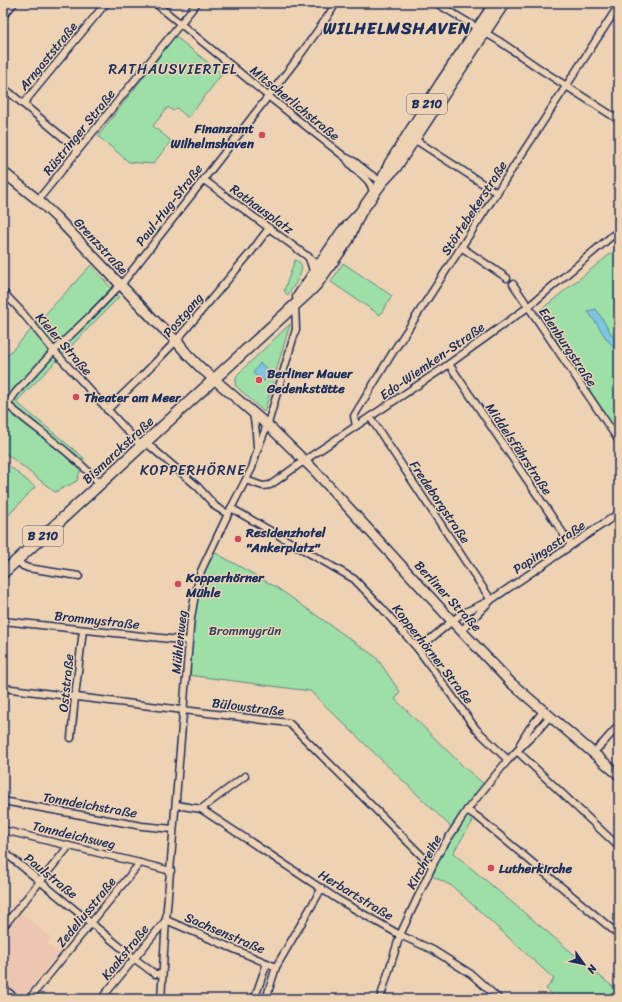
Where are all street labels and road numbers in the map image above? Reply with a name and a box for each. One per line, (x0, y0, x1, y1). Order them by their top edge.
street label: Arngaststraße (12, 16, 83, 97)
street label: Mitscherlichstraße (245, 59, 345, 147)
street label: Rüstringer Straße (37, 83, 121, 180)
road number: B 210 (407, 94, 447, 114)
street label: Störtebekerstraße (435, 156, 514, 260)
street label: Paul-Hug-Straße (129, 158, 209, 251)
street label: Rathausplatz (225, 178, 299, 241)
street label: Grenzstraße (68, 212, 134, 280)
street label: Postgang (157, 287, 209, 342)
street label: Edenburgstraße (533, 302, 603, 392)
street label: Kieler Straße (30, 307, 98, 381)
street label: Edo-Wiemken-Straße (375, 316, 489, 406)
street label: Middelsfährstraße (479, 398, 559, 500)
street label: Bismarckstraße (77, 410, 160, 490)
street label: Fredeborgstraße (404, 456, 477, 549)
street label: Papingastraße (508, 514, 591, 580)
road number: B 210 (23, 526, 63, 546)
street label: Berliner Straße (409, 555, 488, 637)
street label: Kopperhörner Straße (386, 599, 480, 710)
street label: Brommystraße (53, 604, 141, 636)
street label: Mühlenweg (164, 609, 194, 675)
street label: Oststraße (51, 652, 81, 713)
street label: Bülowstraße (211, 691, 285, 723)
street label: Tonndeichstraße (41, 785, 139, 825)
street label: Tonndeichsweg (30, 814, 118, 856)
street label: Kirchreihe (400, 830, 448, 894)
street label: Paulstraße (19, 847, 83, 905)
street label: Herbartstraße (314, 863, 398, 927)
street label: Zedeliusstraße (50, 871, 122, 953)
street label: Sachsenstraße (181, 906, 269, 960)
street label: Kaakstraße (95, 919, 155, 985)

